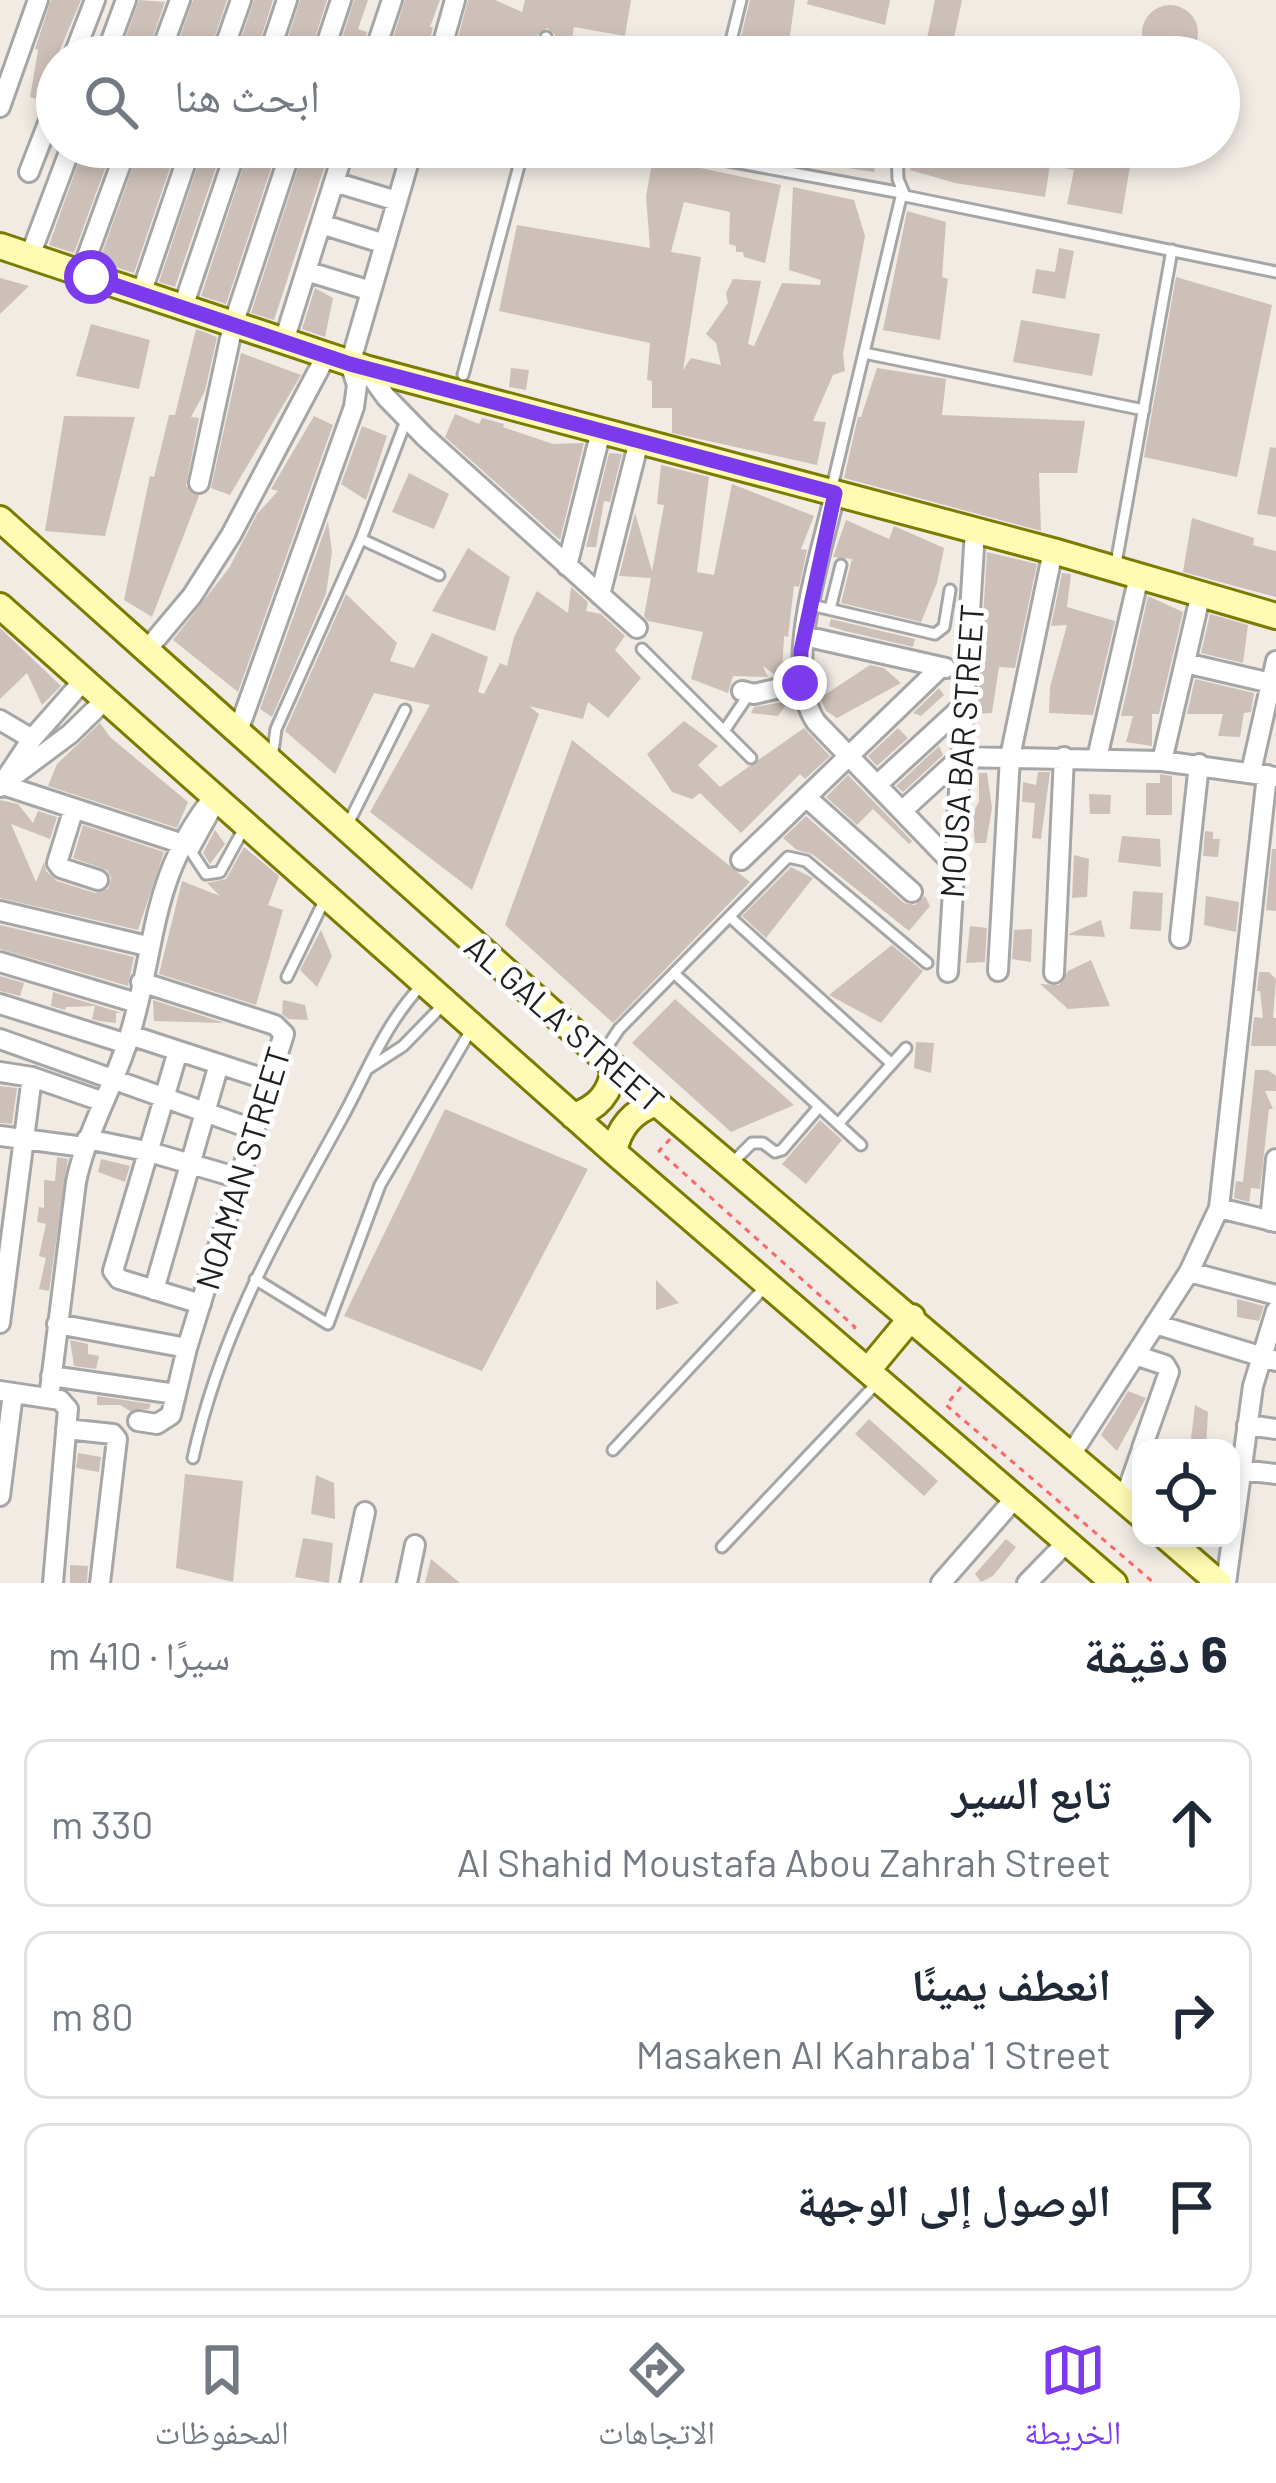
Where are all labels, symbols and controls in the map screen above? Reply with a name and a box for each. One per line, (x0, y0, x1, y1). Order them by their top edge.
search box (36, 36, 1240, 168)
text: ابحث هنا (174, 67, 320, 121)
icon: search (78, 69, 144, 135)
route start (64, 250, 118, 304)
street label: MOUSA BAR STREET (931, 603, 991, 899)
route end (773, 656, 827, 710)
street label: AL GALA' STREET (457, 926, 673, 1120)
street label: NOAMAN STREET (186, 1042, 298, 1294)
map controls (1132, 1439, 1240, 1547)
button: locate (1132, 1439, 1240, 1547)
text: 6 دقيقة (1083, 1622, 1228, 1683)
text: سيرًا · 410 m (48, 1631, 230, 1678)
text: تابع السير (952, 1764, 1111, 1818)
icon: ahead (1159, 1790, 1225, 1856)
text: 330 m (51, 1800, 153, 1847)
text: Al Shahid Moustafa Abou Zahrah Street (457, 1838, 1111, 1885)
text: انعطف يمينًا (911, 1956, 1111, 2010)
icon: right (1159, 1982, 1225, 2048)
text: 80 m (51, 1992, 133, 2039)
text: Masaken Al Kahraba' 1 Street (636, 2030, 1111, 2077)
text: الوصول إلى الوجهة (797, 2172, 1111, 2226)
icon: arrive (1159, 2174, 1225, 2240)
tab: المحفوظات (155, 2337, 289, 2465)
tab: الاتجاهات (598, 2337, 715, 2465)
tab: الخريطة (1024, 2337, 1121, 2465)

